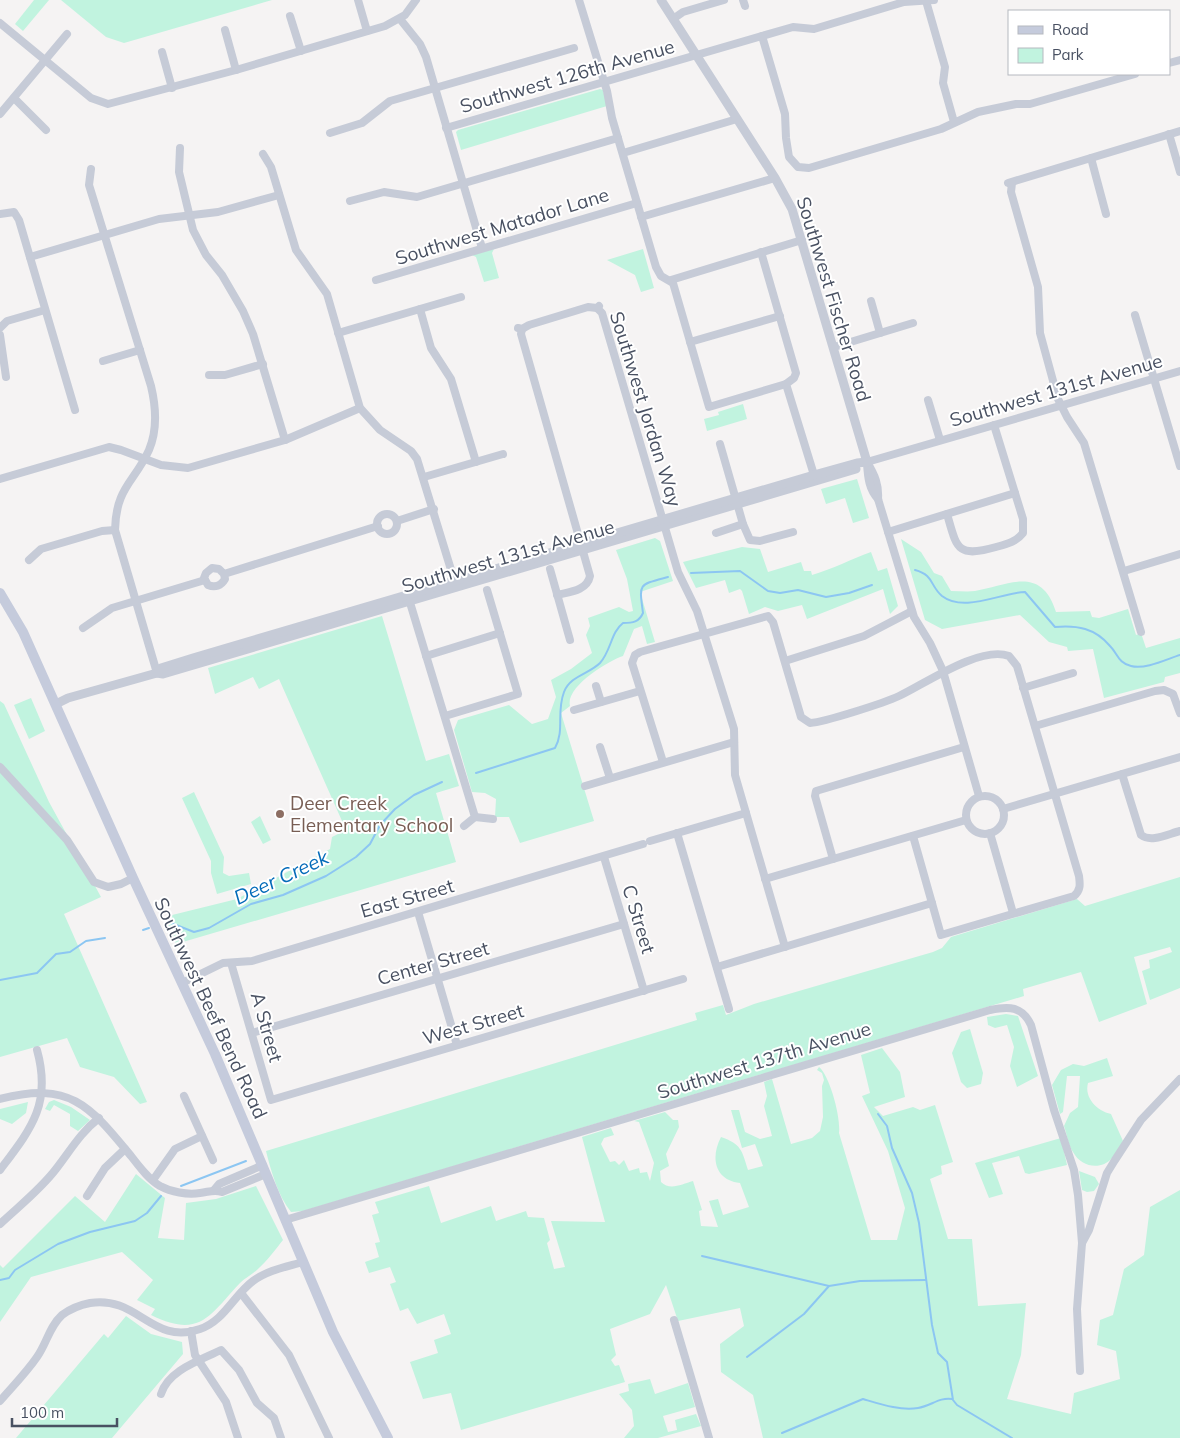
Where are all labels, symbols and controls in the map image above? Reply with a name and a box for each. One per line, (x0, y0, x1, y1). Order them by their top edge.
legend (1008, 10, 1170, 75)
text: Road (1052, 20, 1089, 39)
street label: Southwest 126th Avenue (457, 34, 677, 118)
text: Park (1052, 45, 1084, 64)
street label: Southwest Matador Lane (392, 182, 612, 270)
street label: Southwest Fischer Road (791, 194, 877, 404)
street label: Southwest Jordan Way (605, 308, 687, 510)
street label: Southwest 131st Avenue (947, 348, 1165, 432)
street label: Southwest 131st Avenue (399, 514, 617, 598)
place label: Deer Creek Elementary School (290, 791, 453, 837)
marker: Deer Creek Elementary School (274, 808, 286, 820)
water label: Deer Creek (229, 844, 333, 910)
street label: East Street (358, 873, 457, 923)
street label: C Street (617, 882, 661, 957)
street label: Southwest Beef Bend Road (149, 894, 273, 1122)
street label: Center Street (374, 936, 492, 990)
street label: A Street (246, 989, 288, 1065)
street label: West Street (420, 998, 527, 1050)
street label: Southwest 137th Avenue (654, 1016, 874, 1104)
scale bar (12, 1396, 118, 1428)
text: 100 m (20, 1403, 64, 1422)

